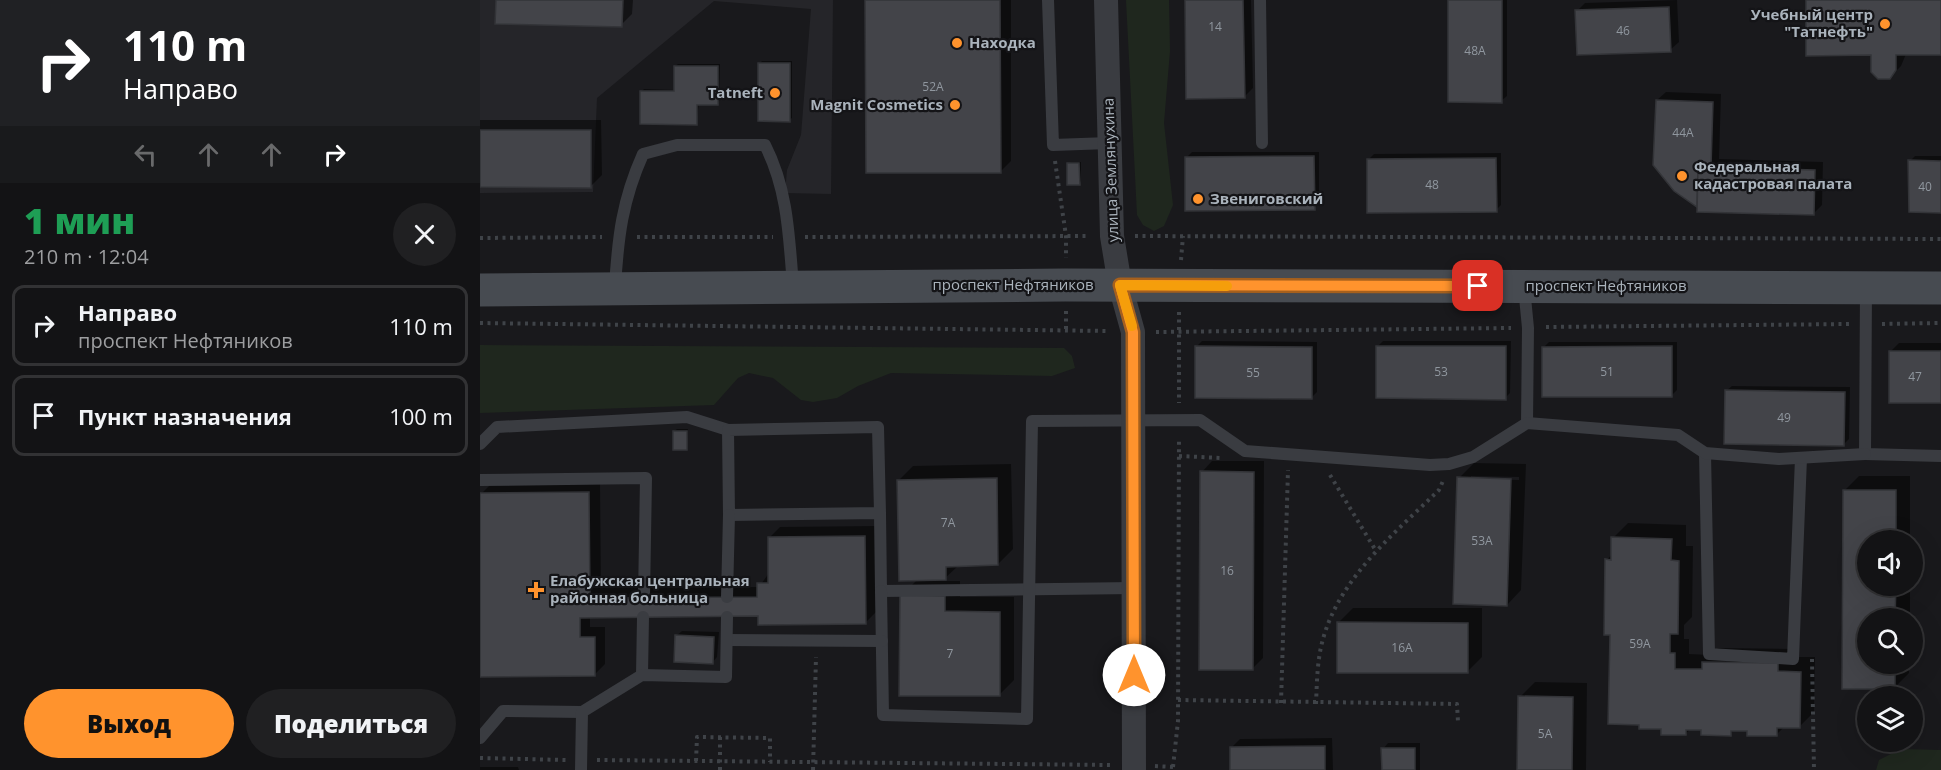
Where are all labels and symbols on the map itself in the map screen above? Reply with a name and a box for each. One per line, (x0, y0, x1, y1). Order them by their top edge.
place label: Учебный центр "Татнефть" (1751, 4, 1873, 41)
marker: Учебный центр "Татнефть" (1878, 17, 1892, 31)
house number: 14 (1208, 18, 1222, 35)
house number: 46 (1616, 22, 1630, 39)
place label: Находка (969, 32, 1036, 52)
marker: Находка (950, 36, 964, 50)
house number: 48А (1464, 42, 1486, 59)
house number: 52А (922, 78, 944, 95)
place label: Tatneft (708, 82, 763, 102)
marker: Tatneft (768, 86, 782, 100)
place label: Magnit Cosmetics (810, 94, 943, 114)
street label: улица Землянухина (1097, 97, 1123, 243)
marker: Magnit Cosmetics (948, 98, 962, 112)
house number: 44А (1672, 124, 1694, 141)
place label: Федеральная кадастровая палата (1694, 156, 1852, 193)
marker: Федеральная кадастровая палата (1675, 169, 1689, 183)
house number: 48 (1425, 176, 1439, 193)
house number: 40 (1918, 178, 1932, 195)
place label: Звениговский (1210, 188, 1323, 208)
marker: Звениговский (1191, 192, 1205, 206)
pin (1452, 260, 1503, 311)
street label: проспект Нефтяников (932, 274, 1094, 294)
street label: проспект Нефтяников (1525, 275, 1687, 295)
house number: 53 (1434, 363, 1448, 380)
house number: 51 (1600, 363, 1614, 380)
house number: 55 (1246, 364, 1260, 381)
house number: 47 (1908, 368, 1922, 385)
house number: 49 (1777, 409, 1791, 426)
house number: 7А (941, 514, 956, 531)
house number: 53А (1471, 532, 1493, 549)
house number: 16 (1220, 562, 1234, 579)
place label: Елабужская центральная районная больница (550, 570, 750, 607)
marker: Елабужская центральная районная больница (527, 581, 545, 599)
house number: 59А (1629, 635, 1651, 652)
house number: 16А (1391, 639, 1413, 656)
position arrow (1102, 643, 1166, 707)
house number: 7 (947, 645, 954, 662)
house number: 5А (1538, 725, 1553, 742)

